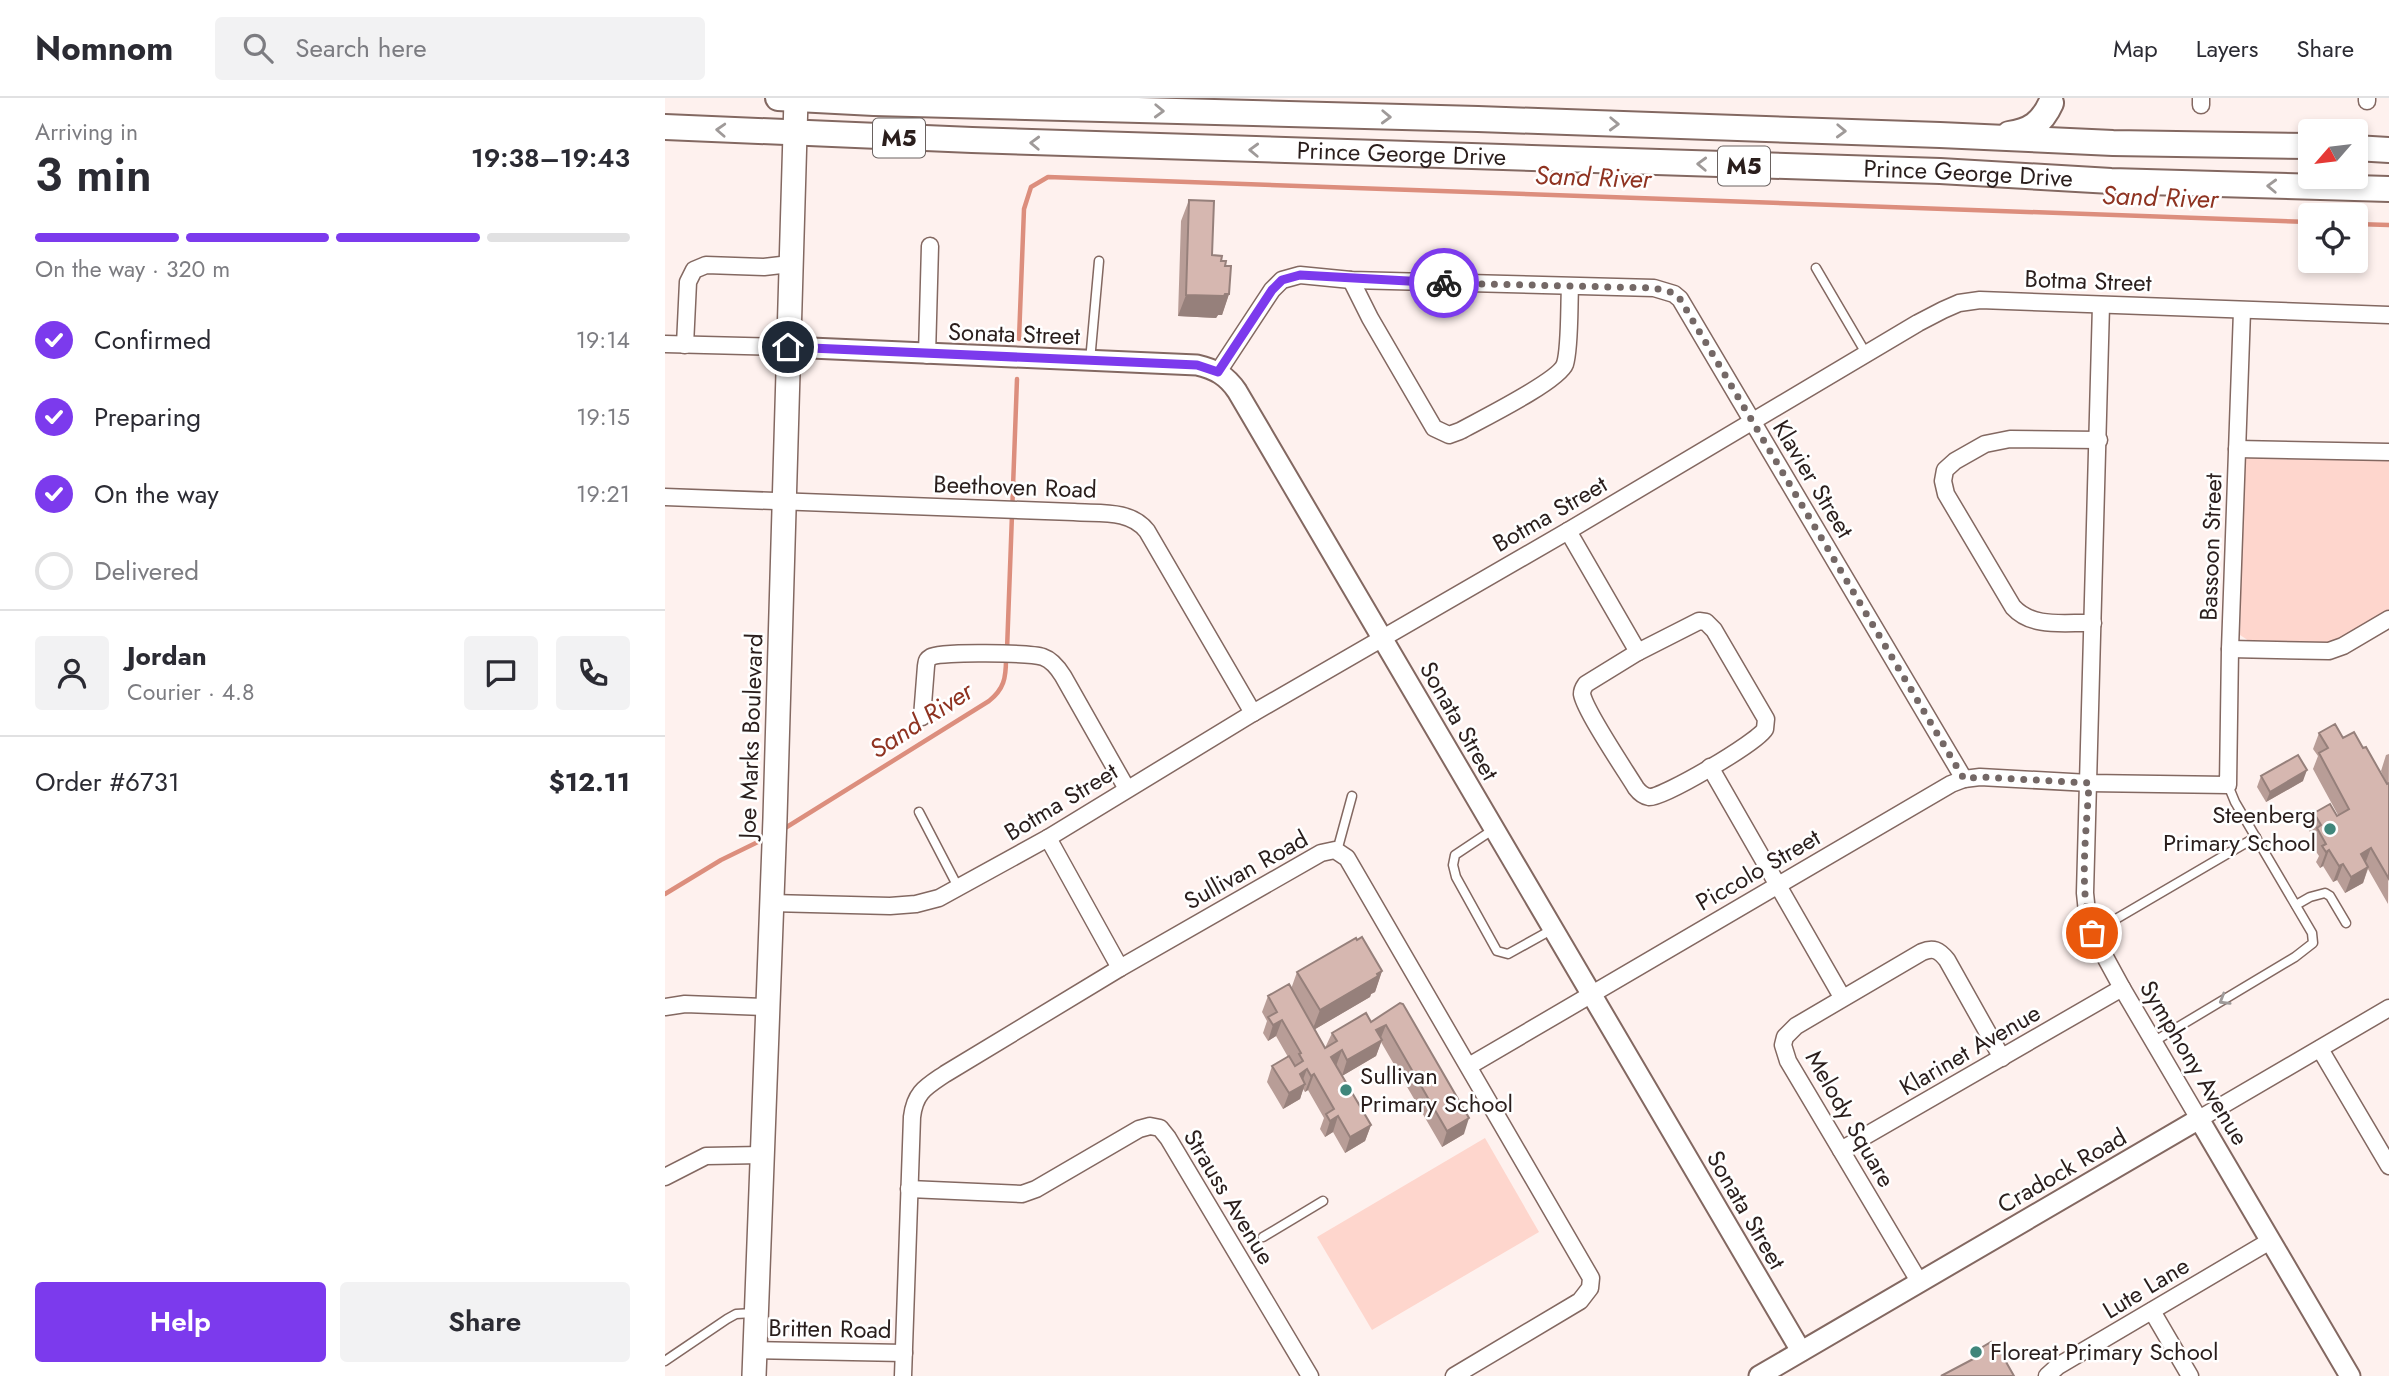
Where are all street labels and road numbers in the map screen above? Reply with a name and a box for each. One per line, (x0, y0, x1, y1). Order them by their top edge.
road number: M5 (873, 118, 925, 158)
street label: Prince George Drive (1296, 132, 1507, 174)
road number: M5 (1718, 146, 1770, 186)
street label: Prince George Drive (1863, 151, 2074, 196)
street label: Botma Street (2024, 261, 2152, 300)
street label: Sonata Street (947, 314, 1081, 353)
street label: Klavier Street (1764, 413, 1863, 545)
street label: Beethoven Road (933, 466, 1097, 507)
street label: Botma Street (1486, 467, 1614, 560)
street label: Bassoon Street (2190, 472, 2231, 621)
street label: Joe Marks Boulevard (729, 633, 772, 842)
street label: Sonata Street (1411, 655, 1508, 787)
street label: Botma Street (997, 754, 1124, 849)
street label: Piccolo Street (1689, 820, 1827, 919)
street label: Sullivan Road (1177, 821, 1314, 918)
street label: Symphony Avenue (2131, 974, 2258, 1152)
street label: Klarinet Avenue (1893, 995, 2047, 1104)
street label: Melody Square (1797, 1044, 1904, 1194)
street label: Cradock Road (1991, 1119, 2133, 1222)
street label: Strauss Avenue (1175, 1122, 1284, 1271)
street label: Sonata Street (1698, 1144, 1795, 1276)
street label: Lute Lane (2096, 1248, 2196, 1327)
street label: Britten Road (768, 1310, 892, 1347)

